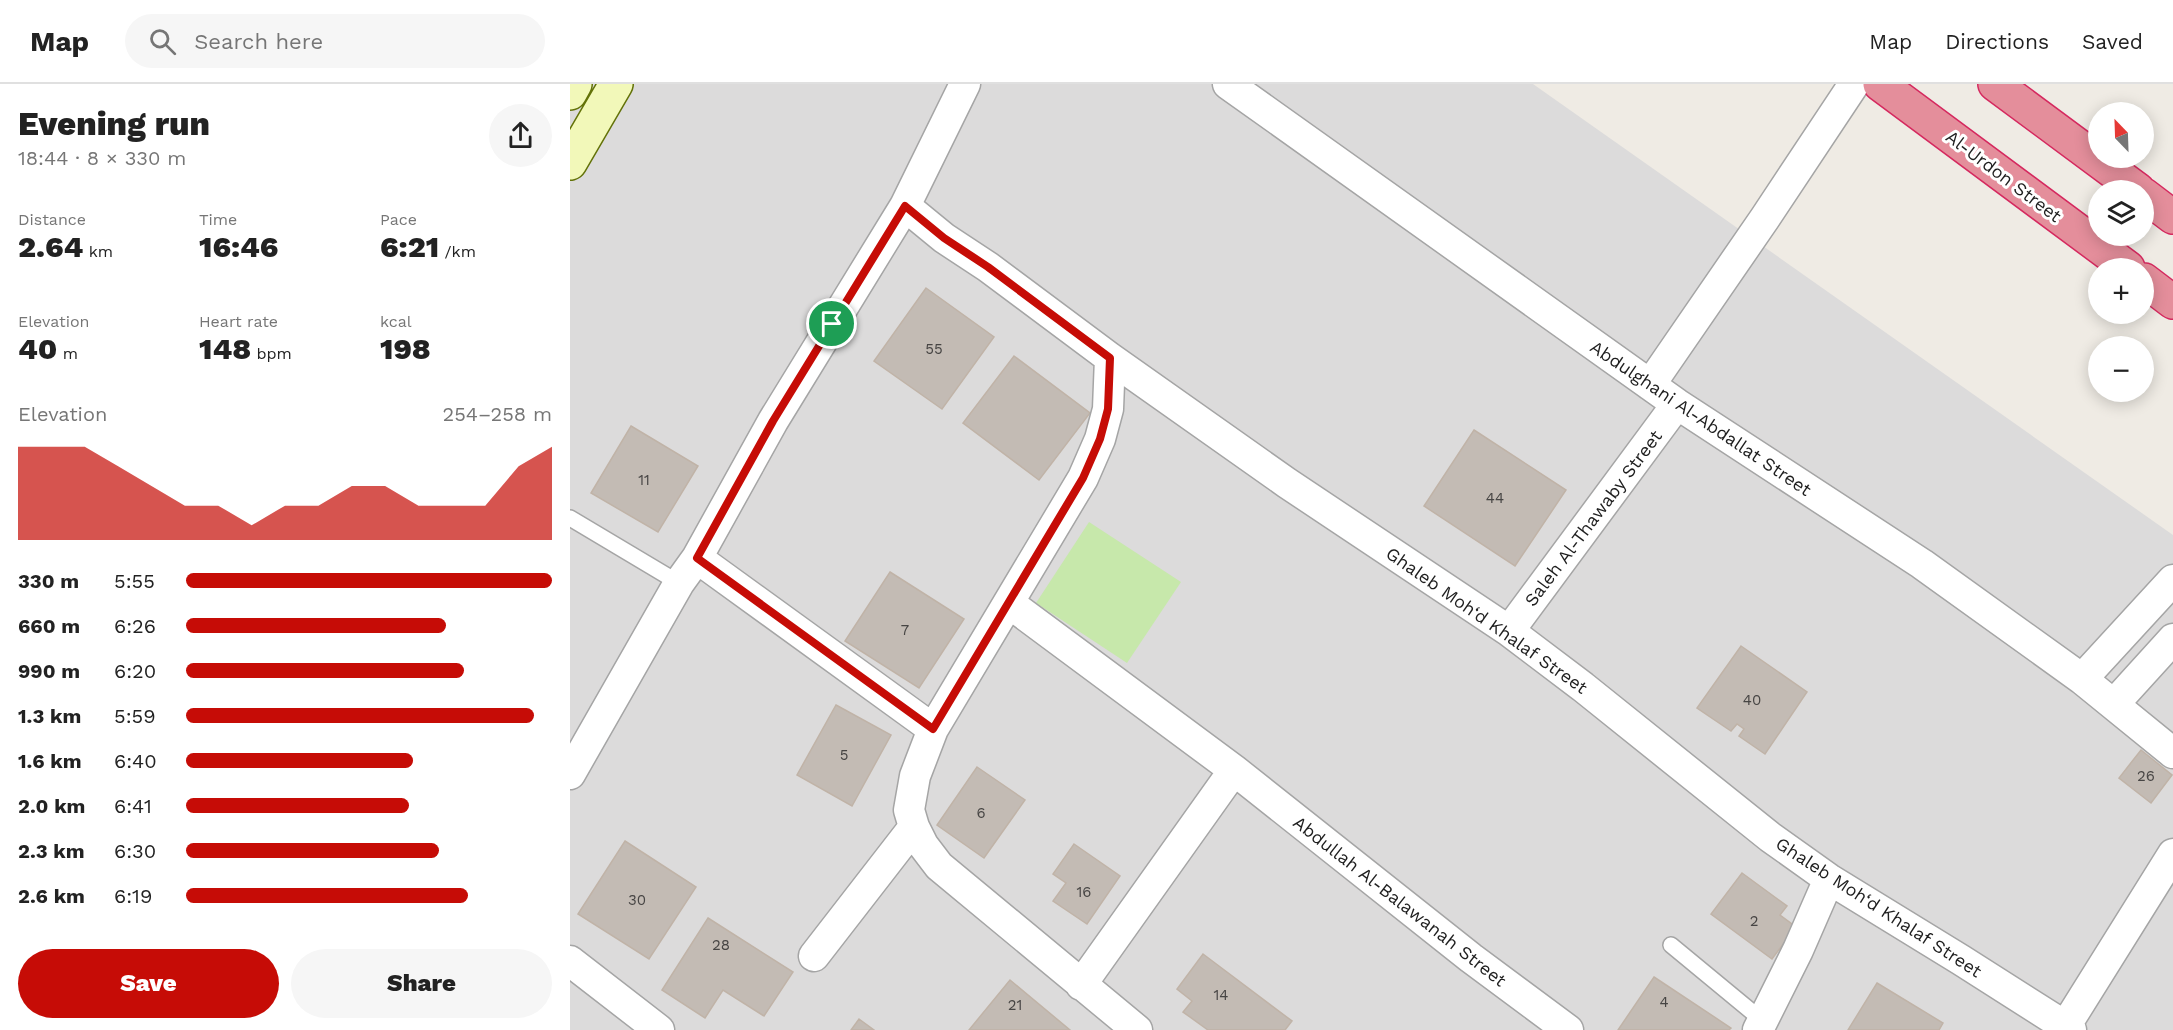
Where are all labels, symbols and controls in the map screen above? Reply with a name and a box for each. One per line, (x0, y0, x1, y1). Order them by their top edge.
search box (125, 14, 545, 68)
text: Map (30, 25, 89, 58)
icon: search (146, 25, 179, 58)
text: Search here (194, 29, 323, 54)
text: Map (1869, 29, 1912, 54)
text: Directions (1945, 29, 2049, 54)
text: Saved (2082, 29, 2143, 54)
north arrow (2088, 102, 2154, 168)
map controls (2088, 102, 2154, 402)
text: Evening run (18, 104, 210, 143)
button: share (489, 104, 552, 167)
street label: Al-Urdon Street (1942, 126, 2066, 227)
text: 18:44 · 8 × 330 m (18, 146, 186, 170)
button: layers (2088, 180, 2154, 246)
text: Distance (18, 210, 86, 229)
text: Time (199, 210, 237, 229)
text: Pace (380, 210, 417, 229)
text: 2.64 (18, 229, 83, 264)
text: 16:46 (199, 229, 278, 264)
text: 6:21 (380, 229, 439, 264)
text: km (83, 242, 113, 261)
text: /km (439, 242, 476, 261)
button: + (2088, 258, 2154, 324)
pin (806, 298, 857, 349)
icon: arrive (815, 307, 848, 340)
text: Elevation (18, 312, 89, 331)
text: Heart rate (199, 312, 278, 331)
text: kcal (380, 312, 412, 331)
text: 40 (18, 331, 57, 366)
text: 148 (199, 331, 251, 366)
text: 198 (380, 331, 431, 366)
street label: Abdulghani Al-Abdallat Street (1586, 336, 1816, 500)
button: − (2088, 336, 2154, 402)
house number: 55 (925, 340, 943, 358)
text: m (57, 344, 78, 363)
text: bpm (251, 344, 292, 363)
text: Elevation (18, 402, 107, 426)
text: 254–258 m (443, 402, 552, 426)
street label: Saleh Al-Thawaby Street (1520, 425, 1666, 610)
house number: 11 (638, 471, 650, 489)
house number: 44 (1486, 489, 1504, 507)
street label: Ghaleb Moh‘d Khalaf Street (1382, 542, 1592, 698)
text: 330 m (18, 569, 79, 593)
text: 5:55 (114, 569, 155, 593)
text: 660 m (18, 614, 80, 638)
text: 6:26 (114, 614, 156, 638)
house number: 7 (901, 621, 909, 639)
text: 990 m (18, 659, 80, 683)
text: 6:20 (114, 659, 156, 683)
house number: 40 (1743, 691, 1761, 709)
text: 1.3 km (18, 704, 81, 728)
text: 5:59 (114, 704, 156, 728)
house number: 5 (840, 746, 848, 764)
text: 1.6 km (18, 749, 82, 773)
text: 6:40 (114, 749, 157, 773)
house number: 26 (2137, 767, 2155, 785)
text: 2.0 km (18, 794, 85, 818)
text: 6:41 (114, 794, 152, 818)
house number: 6 (976, 804, 986, 822)
street label: Abdullah Al-Balawanah Street (1289, 811, 1511, 991)
street label: Ghaleb Moh‘d Khalaf Street (1772, 833, 1986, 982)
text: 2.3 km (18, 839, 85, 863)
text: 6:30 (114, 839, 156, 863)
house number: 16 (1077, 883, 1091, 901)
text: 2.6 km (18, 884, 85, 908)
text: 6:19 (114, 884, 152, 908)
house number: 30 (628, 891, 646, 909)
house number: 2 (1750, 912, 1758, 930)
house number: 28 (712, 936, 730, 954)
button: Save (18, 949, 279, 1018)
button: Share (291, 949, 552, 1018)
house number: 14 (1213, 986, 1229, 1004)
house number: 4 (1659, 993, 1669, 1011)
house number: 21 (1008, 996, 1022, 1014)

